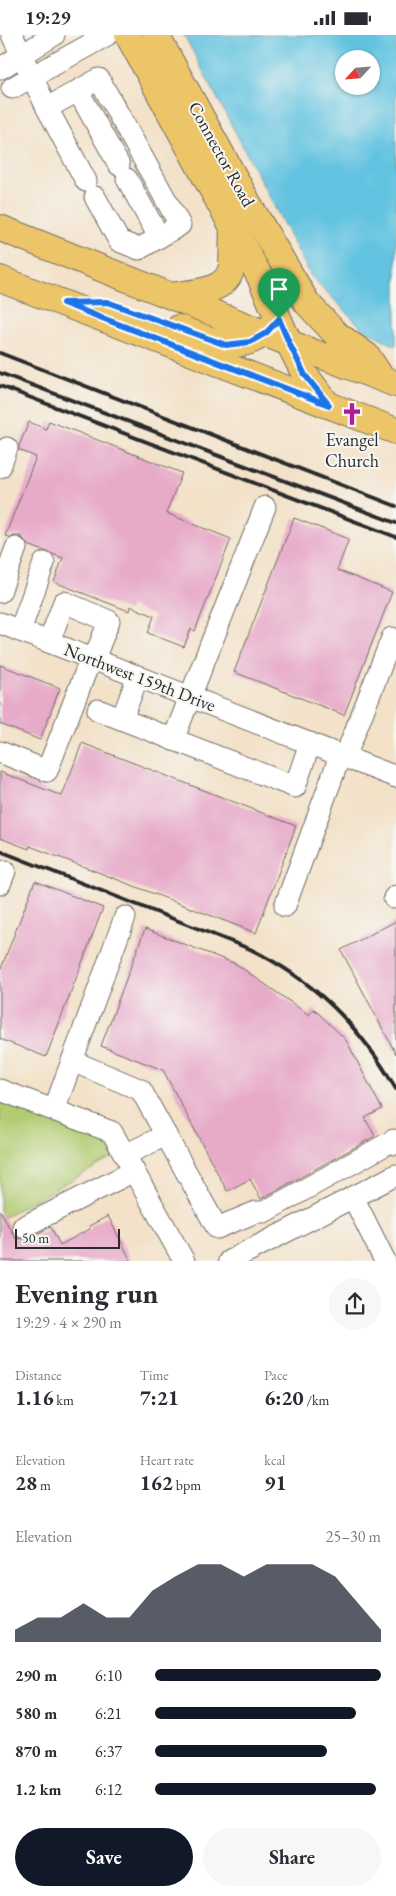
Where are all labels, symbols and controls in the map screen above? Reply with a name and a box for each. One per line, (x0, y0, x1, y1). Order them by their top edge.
text: 19:29 (25, 5, 71, 30)
north arrow (335, 50, 380, 95)
map controls (335, 50, 380, 95)
street label: Connector Road (184, 97, 261, 211)
pin (258, 268, 300, 319)
icon: arrive (265, 275, 293, 303)
church icon: Evangel Church (339, 401, 365, 427)
place label: Evangel Church (325, 428, 379, 472)
street label: Northwest 159th Drive (61, 638, 219, 716)
scale bar (15, 1226, 120, 1249)
text: 50 m (22, 1229, 49, 1247)
text: Evening run (15, 1275, 158, 1311)
button: share (329, 1278, 381, 1330)
text: 19:29 · 4 × 290 m (15, 1312, 122, 1333)
text: Distance (15, 1366, 62, 1384)
text: Time (140, 1366, 169, 1384)
text: Pace (264, 1366, 288, 1384)
text: 1.16 (15, 1384, 54, 1411)
text: 7:21 (140, 1384, 179, 1411)
text: 6:20 (264, 1384, 304, 1411)
text: km (54, 1391, 74, 1409)
text: /km (304, 1391, 329, 1409)
text: Elevation (15, 1451, 65, 1469)
text: Heart rate (140, 1451, 194, 1469)
text: kcal (264, 1451, 285, 1469)
text: 28 (15, 1469, 37, 1496)
text: 162 (140, 1469, 173, 1496)
text: 91 (264, 1469, 287, 1496)
text: m (37, 1476, 51, 1494)
text: bpm (173, 1476, 201, 1494)
text: Elevation (15, 1526, 73, 1547)
text: 25–30 m (326, 1526, 381, 1547)
text: 290 m (15, 1665, 57, 1686)
text: 6:10 (95, 1665, 122, 1686)
text: 580 m (15, 1703, 57, 1724)
text: 6:21 (95, 1703, 122, 1724)
text: 870 m (15, 1741, 57, 1762)
text: 6:37 (95, 1741, 122, 1762)
text: 1.2 km (15, 1779, 61, 1800)
text: 6:12 (95, 1779, 122, 1800)
button: Save (15, 1828, 193, 1886)
button: Share (203, 1828, 381, 1886)

